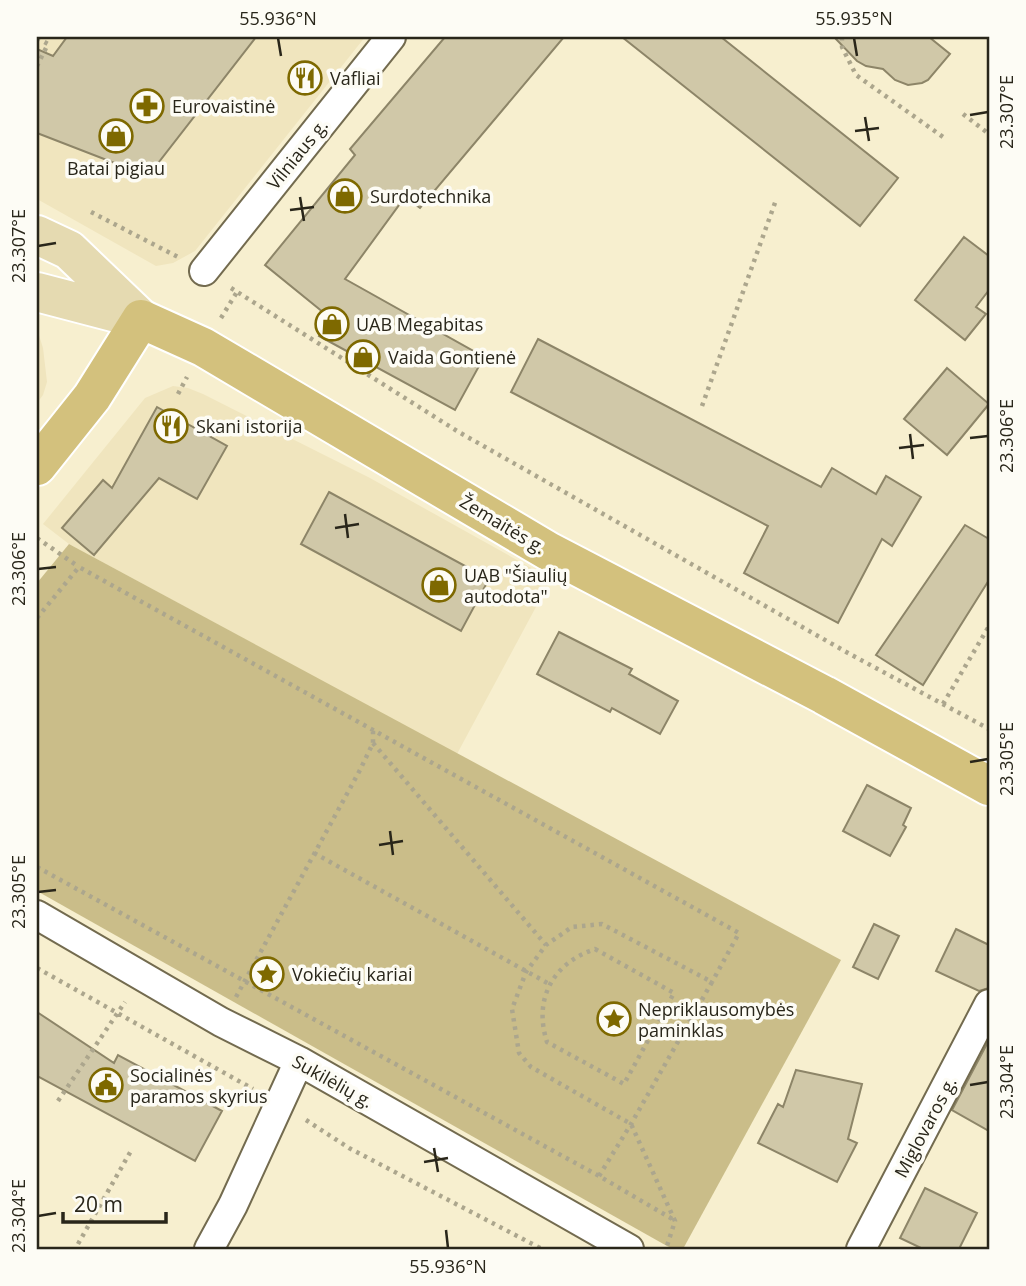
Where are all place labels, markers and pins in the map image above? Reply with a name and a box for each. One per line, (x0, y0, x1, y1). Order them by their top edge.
restaurant icon: Vafliai (286, 59, 324, 97)
place label: Vafliai (330, 66, 380, 90)
pharmacy icon: Eurovaistinė (128, 87, 166, 125)
place label: Eurovaistinė (172, 94, 275, 118)
shop icon: Batai pigiau (97, 117, 135, 155)
place label: Batai pigiau (67, 156, 165, 180)
shop icon: Surdotechnika (326, 177, 364, 215)
place label: Surdotechnika (370, 184, 491, 208)
shop icon: UAB Megabitas (313, 305, 351, 343)
place label: UAB Megabitas (356, 312, 483, 336)
shop icon: Vaida Gontienė (344, 338, 382, 376)
place label: Vaida Gontienė (388, 345, 516, 369)
restaurant icon: Skani istorija (152, 407, 190, 445)
place label: Skani istorija (196, 414, 302, 438)
place label: UAB "Šiaulių autodota" (464, 563, 568, 608)
shop icon: UAB "Šiaulių autodota" (420, 566, 458, 604)
place icon: Vokiečių kariai (248, 955, 286, 993)
place label: Vokiečių kariai (292, 962, 412, 986)
place label: Nepriklausomybės paminklas (638, 997, 794, 1042)
place icon: Nepriklausomybės paminklas (595, 1000, 633, 1038)
place label: Socialinės paramos skyrius (130, 1063, 268, 1108)
public building icon: Socialinės paramos skyrius (87, 1066, 125, 1104)

